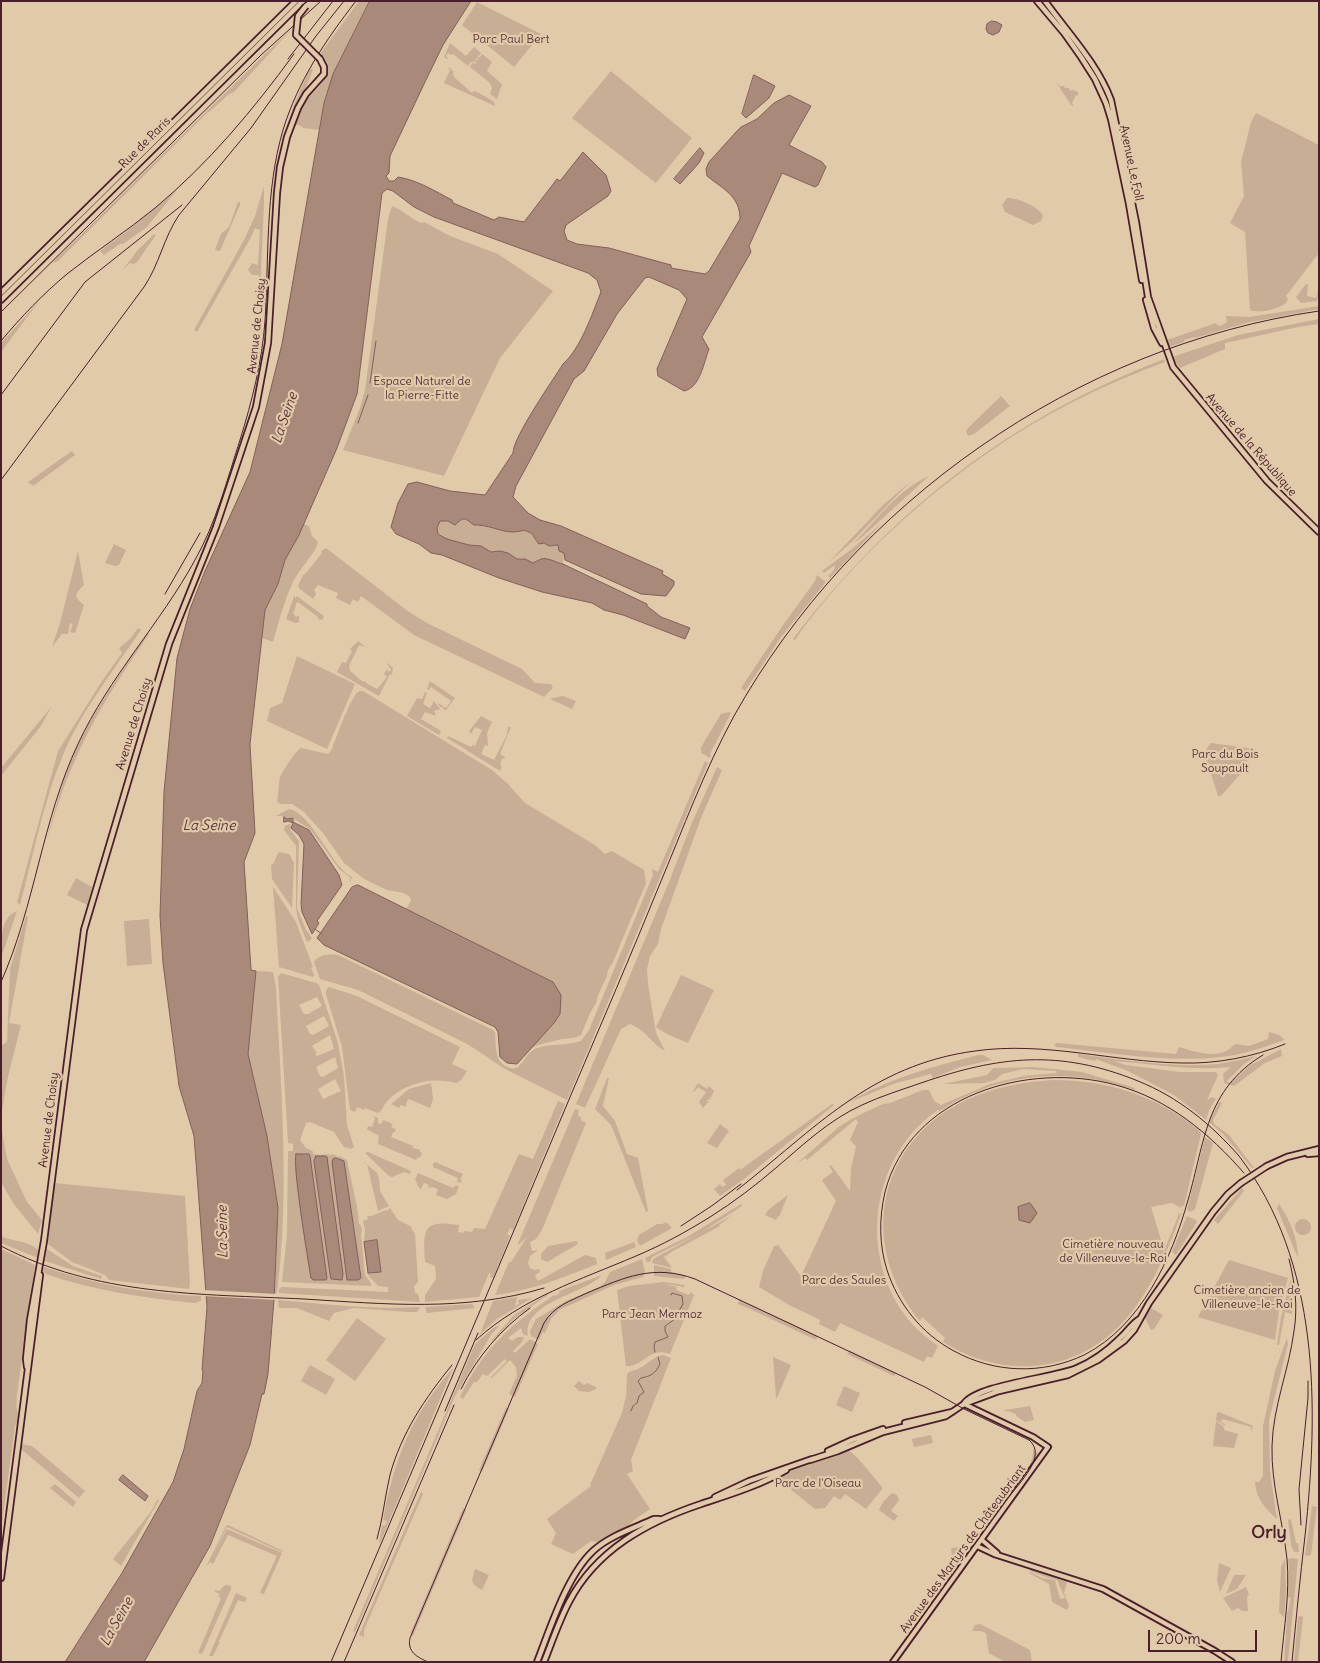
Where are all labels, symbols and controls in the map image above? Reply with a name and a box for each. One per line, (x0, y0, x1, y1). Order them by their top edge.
park label: Parc Paul Bert (472, 33, 550, 47)
street label: Rue de Paris (116, 114, 174, 172)
street label: Avenue Le Foll (1116, 124, 1146, 202)
street label: Avenue de Choisy (245, 278, 269, 374)
park label: Espace Naturel de la Pierre-Fitte (373, 375, 471, 403)
water label: La Seine (268, 390, 302, 446)
street label: Avenue de la République (1202, 391, 1300, 499)
street label: Avenue de Choisy (113, 676, 155, 772)
park label: Parc du Bois Soupault (1191, 748, 1259, 776)
water label: La Seine (183, 818, 235, 834)
street label: Avenue de Choisy (36, 1072, 62, 1168)
water label: La Seine (214, 1205, 232, 1259)
park label: Cimetière nouveau de Villeneuve-le-Roi (1059, 1238, 1167, 1266)
park label: Parc des Saules (802, 1274, 886, 1288)
park label: Cimetière ancien de Villeneuve-le-Roi (1194, 1284, 1300, 1312)
park label: Parc Jean Mermoz (602, 1308, 702, 1322)
street label: Avenue des Martyrs de Châteaubriant (897, 1462, 1029, 1636)
park label: Parc de l'Oiseau (775, 1477, 861, 1491)
district label: Orly (1251, 1522, 1287, 1544)
water label: La Seine (97, 1595, 137, 1649)
scale bar (1150, 1620, 1259, 1652)
text: 200 m (1156, 1629, 1201, 1648)

